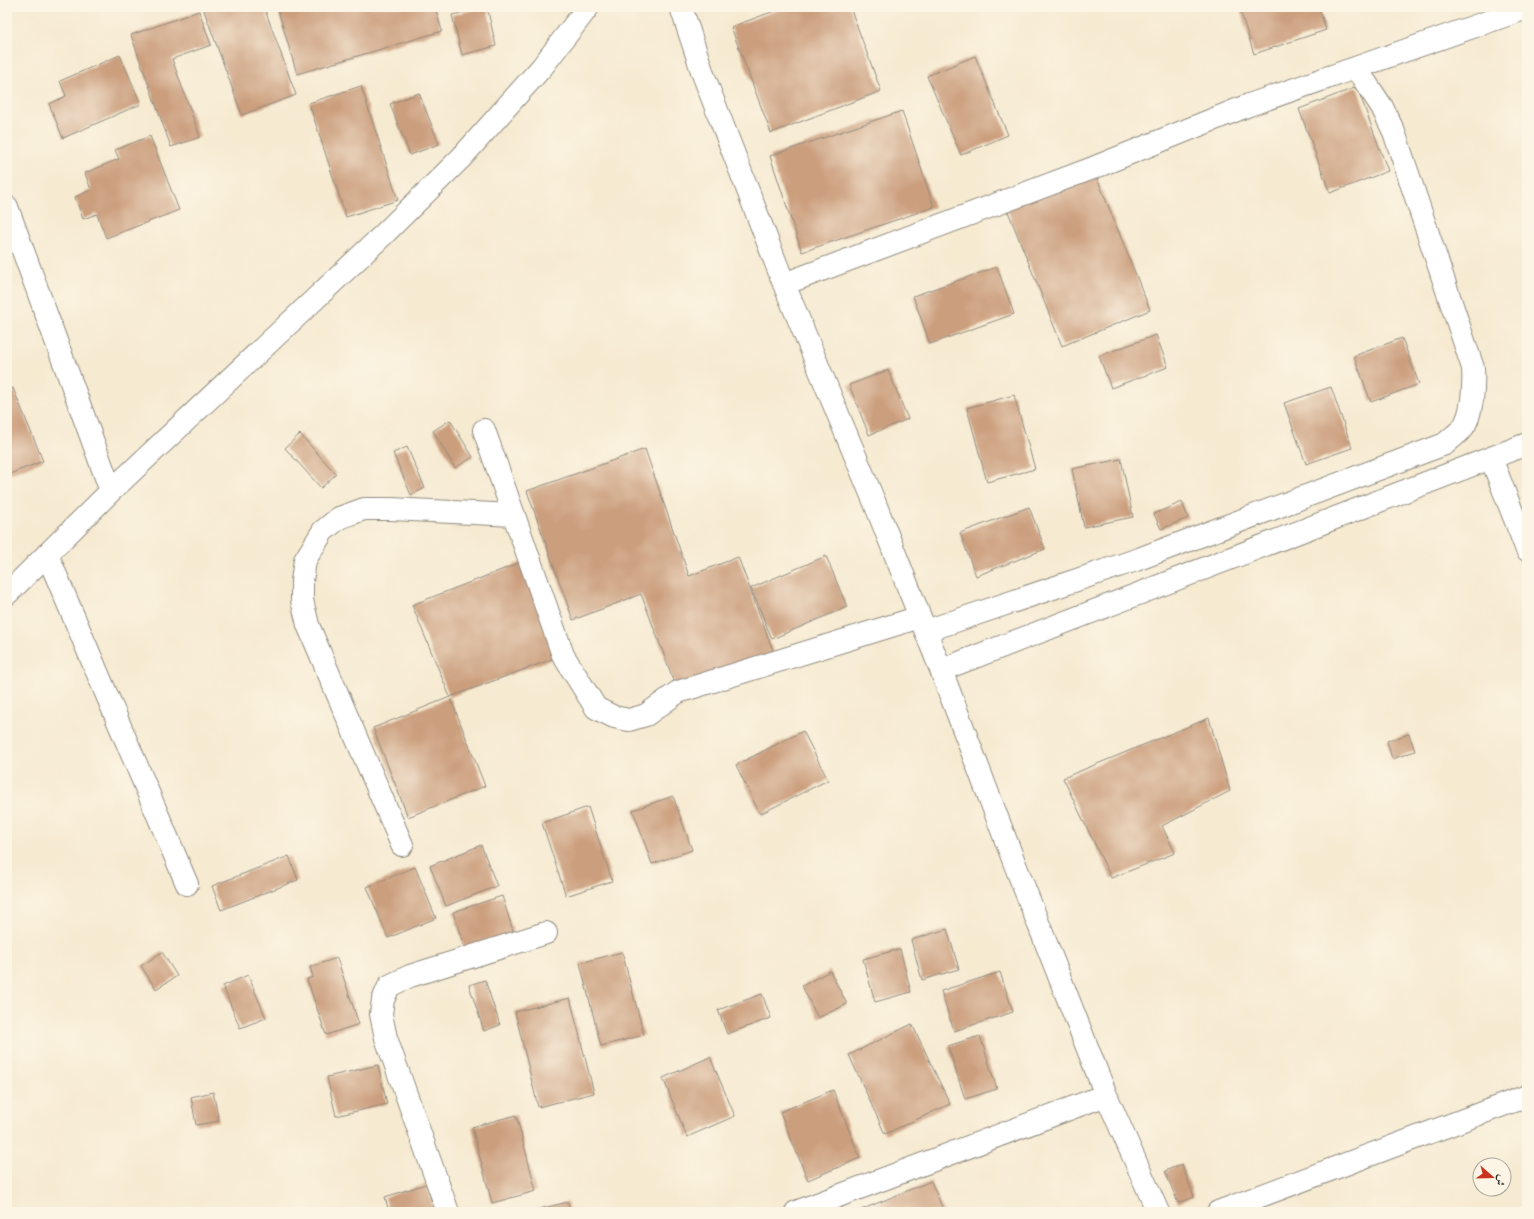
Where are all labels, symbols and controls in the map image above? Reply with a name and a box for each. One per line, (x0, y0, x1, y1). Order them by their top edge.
north arrow (1472, 1157, 1512, 1197)
text: ش (1492, 1173, 1509, 1188)

